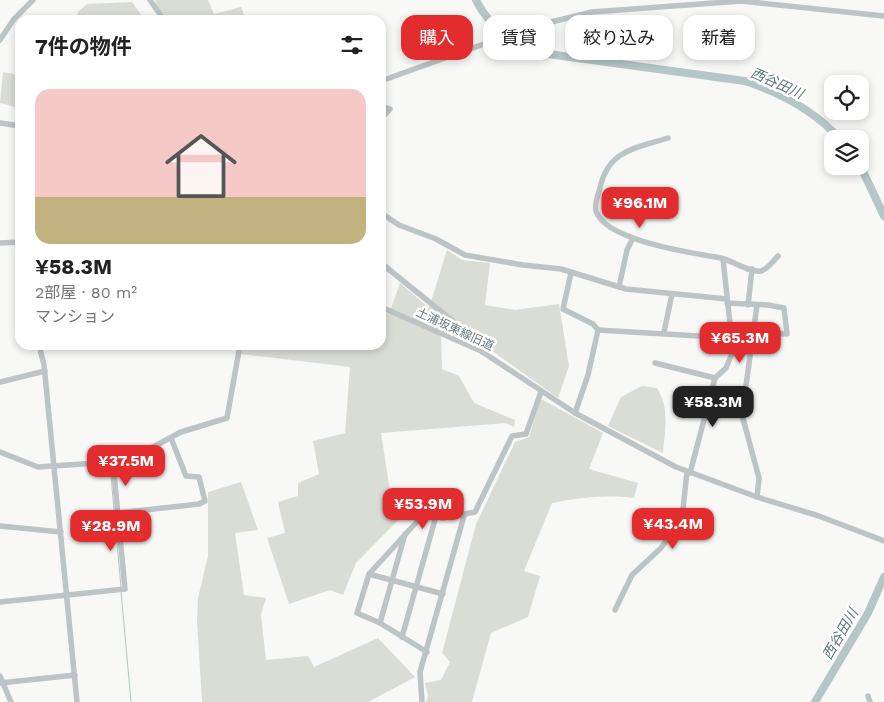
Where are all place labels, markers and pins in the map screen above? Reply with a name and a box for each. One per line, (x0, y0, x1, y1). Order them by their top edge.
pin: ¥96.1M (599, 186, 681, 229)
pin: ¥65.3M (699, 322, 781, 364)
pin: ¥58.3M (672, 386, 754, 428)
pin: ¥37.5M (85, 444, 167, 487)
pin: ¥53.9M (382, 488, 464, 530)
pin: ¥43.4M (632, 508, 714, 550)
pin: ¥28.9M (70, 510, 152, 552)

